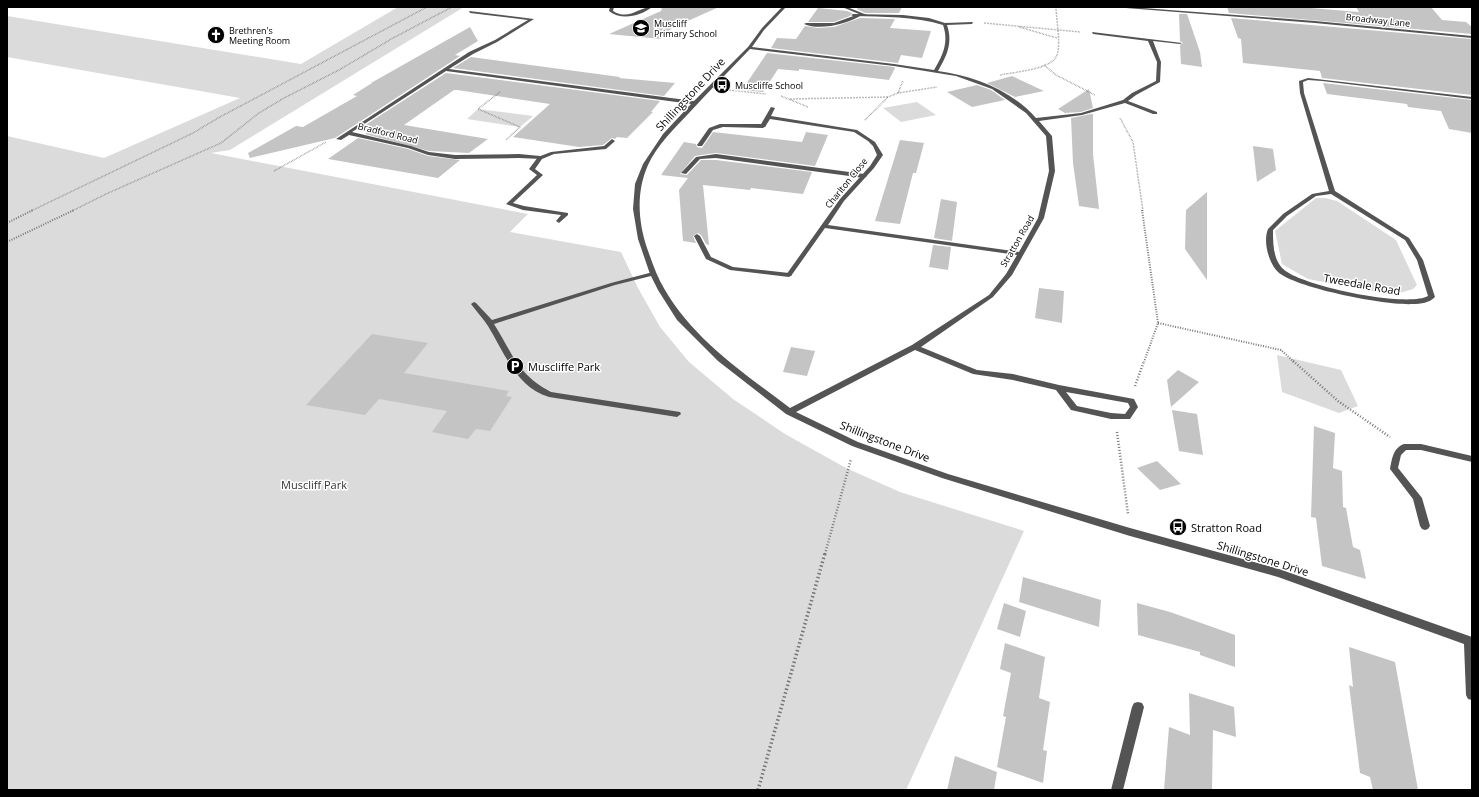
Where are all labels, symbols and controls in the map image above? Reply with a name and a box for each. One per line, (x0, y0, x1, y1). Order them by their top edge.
street label: Broadway Lane (1345, 10, 1411, 30)
place label: Muscliff Primary School (654, 17, 717, 40)
school or university icon: Muscliff Primary School (631, 18, 651, 38)
place label: Brethren's Meeting Room (229, 24, 290, 47)
church icon: Brethren's Meeting Room (206, 25, 226, 45)
street label: Shillingstone Drive (652, 54, 728, 134)
bus stop icon: Muscliffe School (712, 75, 732, 95)
place label: Muscliffe School (735, 79, 803, 92)
street label: Bradford Road (357, 119, 419, 147)
street label: Charlton Close (822, 155, 870, 211)
street label: Stratton Road (997, 213, 1037, 269)
street label: Tweedale Road (1322, 270, 1402, 298)
parking icon: Muscliffe Park (505, 356, 525, 376)
place label: Muscliffe Park (528, 359, 600, 374)
street label: Shillingstone Drive (838, 417, 932, 465)
park label: Muscliff Park (281, 477, 347, 492)
bus stop icon: Stratton Road (1168, 517, 1188, 537)
place label: Stratton Road (1191, 520, 1262, 535)
street label: Shillingstone Drive (1215, 537, 1311, 579)

